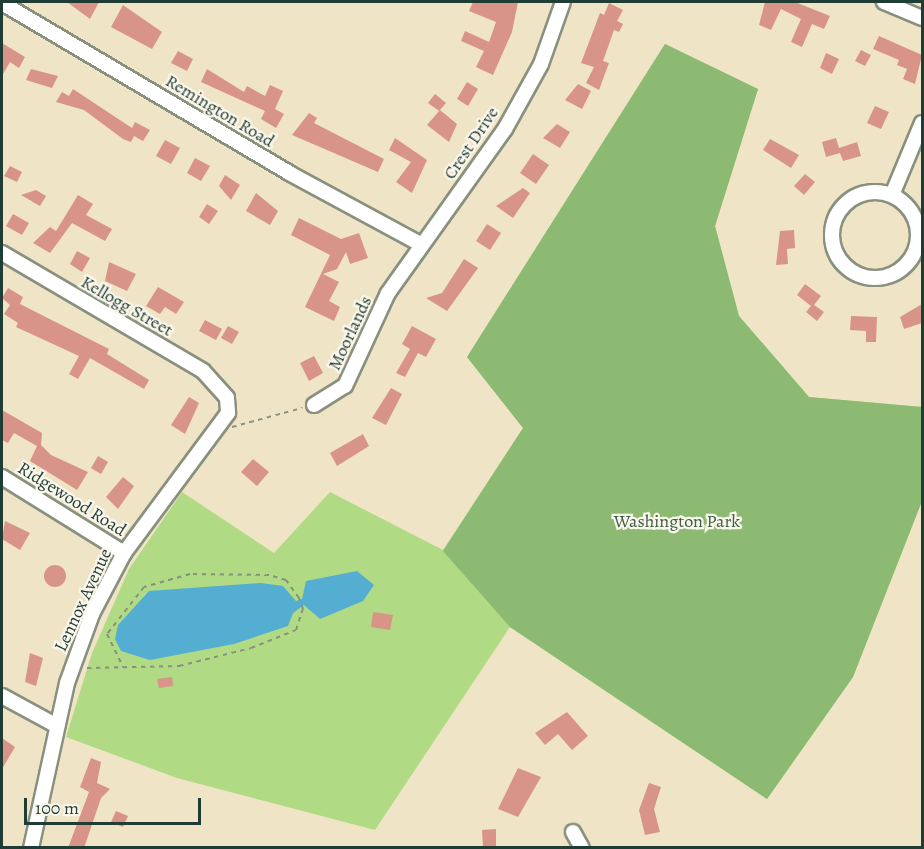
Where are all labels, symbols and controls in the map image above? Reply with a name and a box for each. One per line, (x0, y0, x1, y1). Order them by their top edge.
street label: Remington Road (162, 70, 278, 152)
street label: Crest Drive (439, 103, 503, 183)
street label: Kellogg Street (77, 271, 177, 341)
street label: Moorlands (323, 293, 377, 373)
street label: Ridgewood Road (14, 457, 130, 541)
park label: Washington Park (614, 510, 740, 532)
street label: Lennox Avenue (50, 545, 116, 655)
scale bar (27, 786, 204, 824)
text: 100 m (35, 796, 79, 820)

